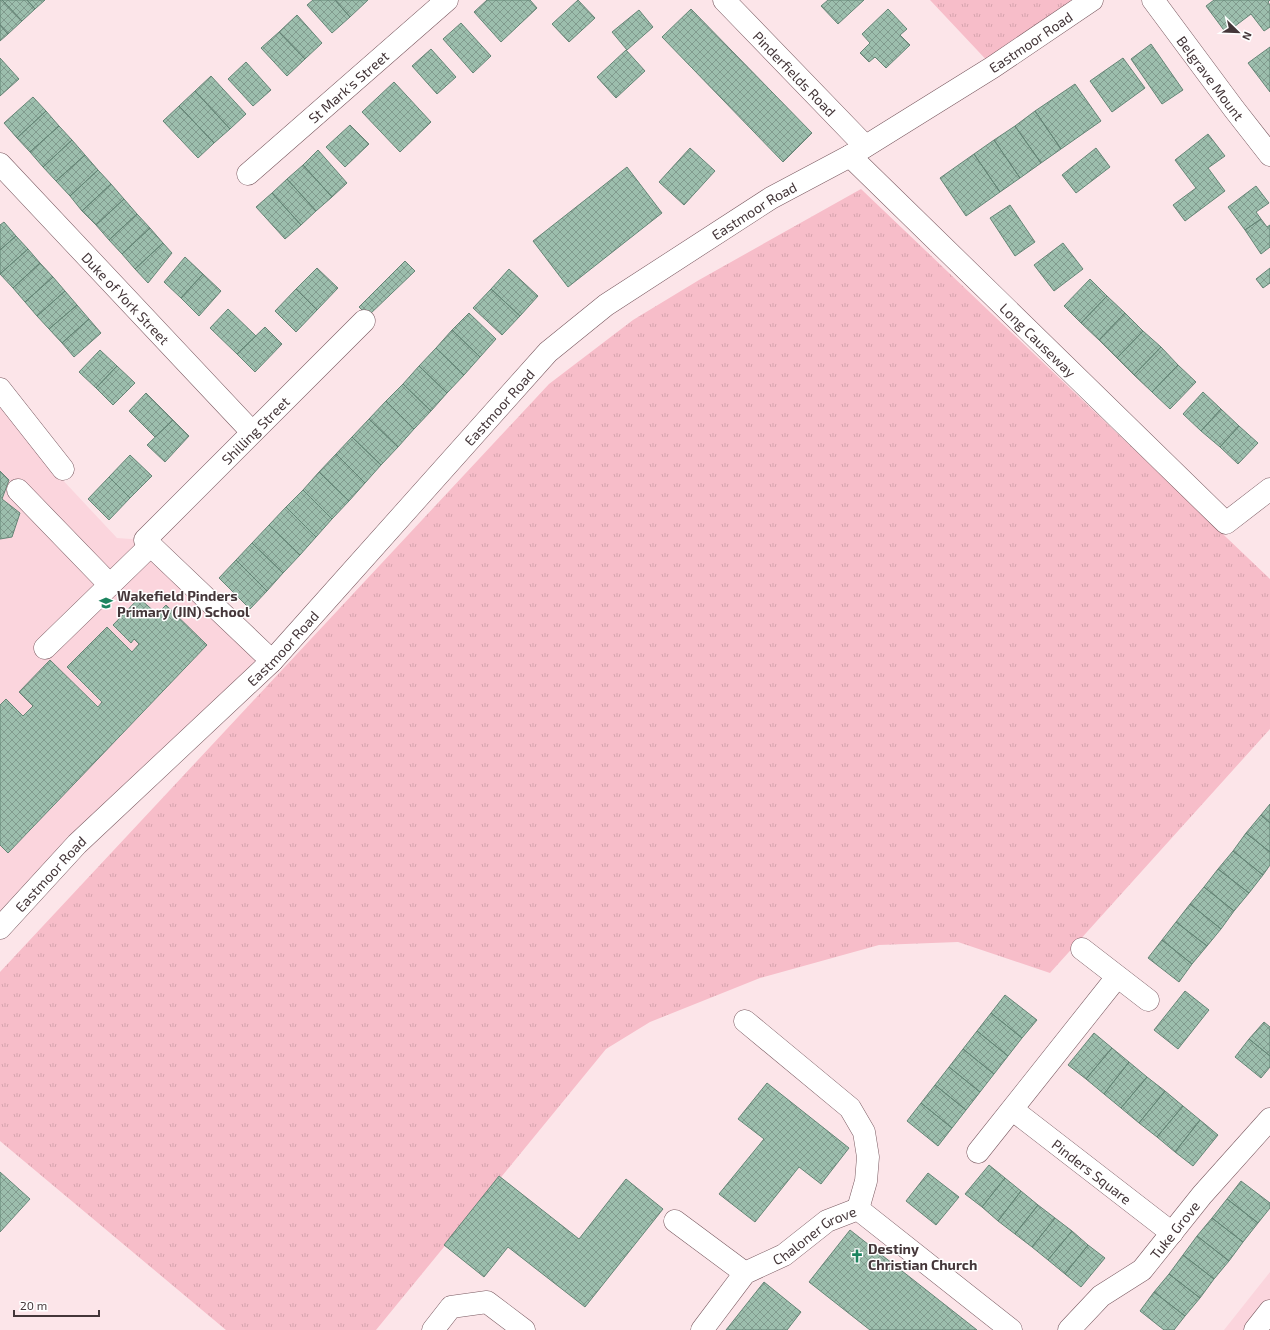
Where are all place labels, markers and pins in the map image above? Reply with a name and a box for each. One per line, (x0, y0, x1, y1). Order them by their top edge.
place label: Wakefield Pinders Primary (JIN) School (117, 587, 250, 620)
school or university icon: Wakefield Pinders Primary (JIN) School (98, 595, 114, 611)
place label: Destiny Christian Church (868, 1240, 977, 1273)
church icon: Destiny Christian Church (849, 1248, 865, 1264)

